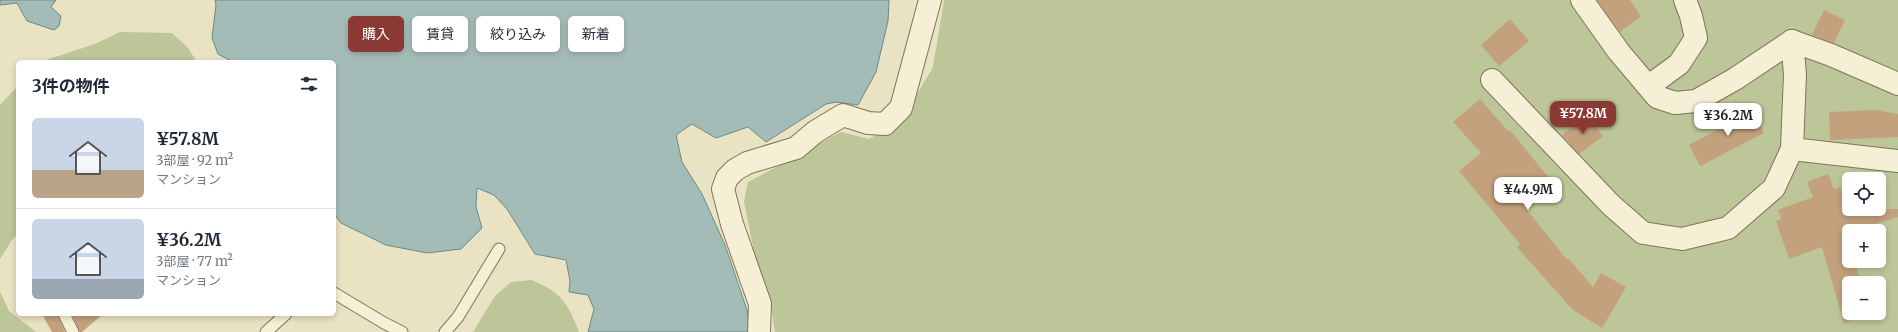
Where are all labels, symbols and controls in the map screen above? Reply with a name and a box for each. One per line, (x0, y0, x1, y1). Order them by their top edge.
chip: 購入 (348, 16, 404, 52)
chip: 賃貸 (412, 16, 468, 52)
chip: 絞り込み (476, 16, 560, 52)
chip: 新着 (568, 16, 624, 52)
icon: filters (298, 73, 320, 95)
text: 3件の物件 (32, 75, 110, 97)
pin: ¥57.8M (1550, 101, 1616, 135)
pin: ¥36.2M (1695, 103, 1761, 137)
text: ¥57.8M (1559, 105, 1607, 122)
text: ¥36.2M (1703, 107, 1753, 124)
text: ¥57.8M (156, 128, 219, 150)
icon: home (64, 134, 112, 182)
text: 3部屋 · 92 m² (156, 152, 233, 169)
text: マンション (156, 171, 221, 188)
map controls (1842, 172, 1886, 320)
button: locate (1842, 172, 1886, 216)
pin: ¥44.9M (1495, 177, 1561, 211)
text: ¥44.9M (1503, 181, 1553, 198)
button: + (1842, 224, 1886, 268)
text: ¥36.2M (156, 229, 221, 251)
icon: home (64, 235, 112, 283)
text: 3部屋 · 77 m² (156, 253, 233, 270)
text: マンション (156, 272, 221, 289)
button: − (1842, 276, 1886, 320)

